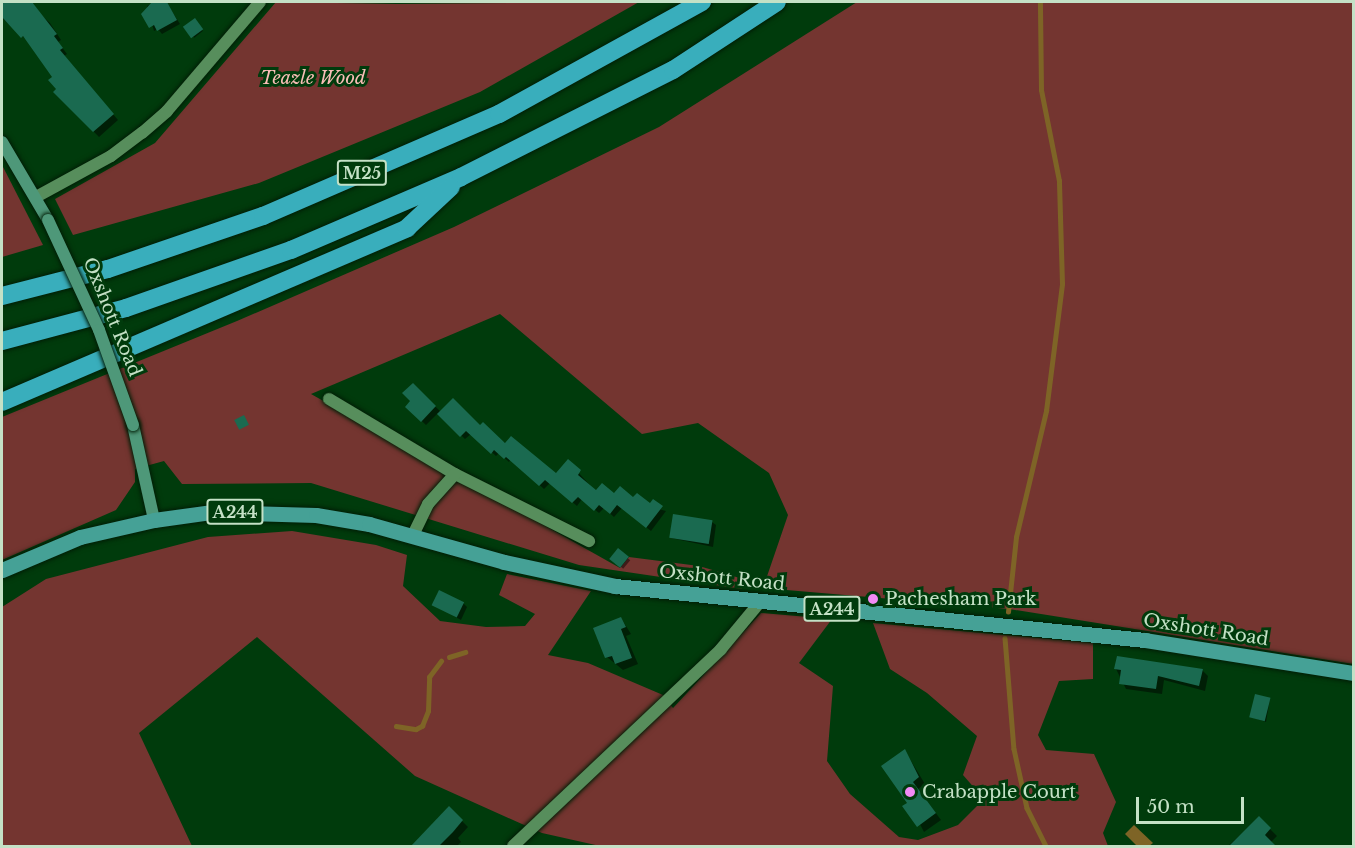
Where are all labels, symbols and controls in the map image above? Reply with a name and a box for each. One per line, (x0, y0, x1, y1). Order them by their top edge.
park label: Teazle Wood (260, 67, 366, 89)
road number: M25 (336, 160, 388, 186)
street label: Oxshott Road (78, 254, 146, 380)
road number: A244 (205, 499, 265, 525)
street label: Oxshott Road (658, 561, 786, 595)
place label: Pachesham Park (885, 588, 1036, 610)
marker: Pachesham Park (866, 592, 880, 606)
road number: A244 (802, 596, 862, 622)
street label: Oxshott Road (1142, 609, 1270, 651)
place label: Crabapple Court (922, 781, 1076, 803)
marker: Crabapple Court (903, 785, 917, 799)
scale bar (1139, 785, 1247, 823)
text: 50 m (1147, 796, 1195, 818)

